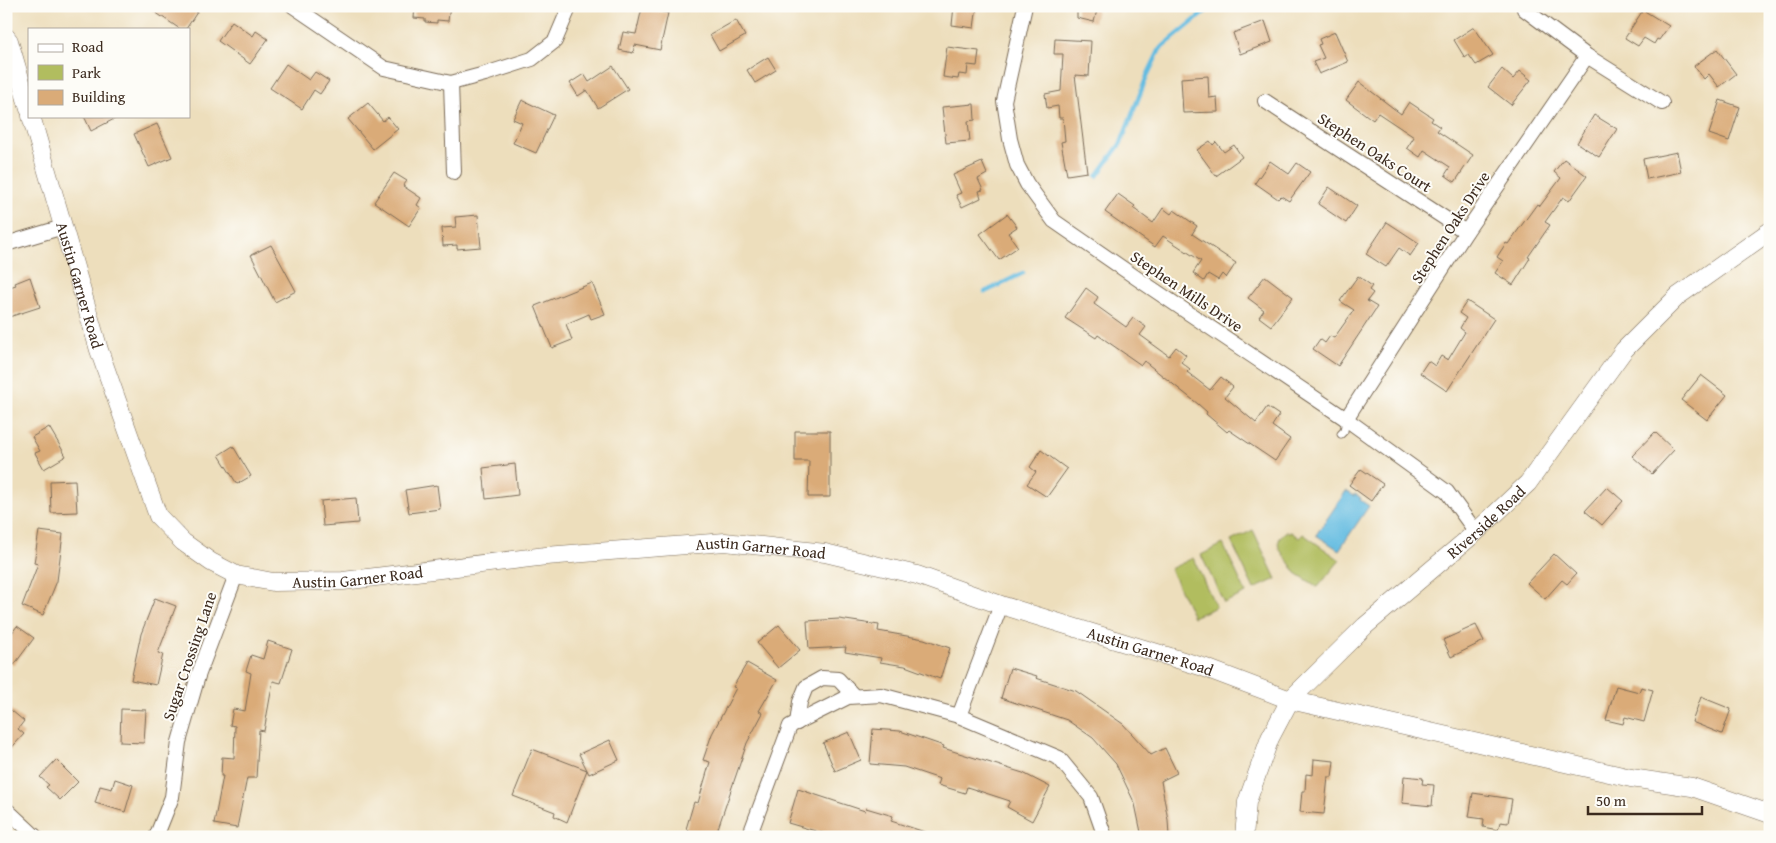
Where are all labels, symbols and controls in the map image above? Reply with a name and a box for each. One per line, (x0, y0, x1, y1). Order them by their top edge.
legend (28, 28, 190, 118)
text: Road (72, 36, 103, 57)
text: Park (72, 62, 101, 83)
text: Building (72, 86, 126, 107)
street label: Stephen Oaks Court (1313, 106, 1437, 198)
street label: Stephen Oaks Drive (1405, 166, 1495, 288)
street label: Austin Garner Road (50, 219, 110, 352)
street label: Stephen Mills Drive (1126, 244, 1248, 338)
street label: Riverside Road (1441, 479, 1531, 564)
street label: Austin Garner Road (694, 530, 827, 565)
street label: Austin Garner Road (292, 559, 425, 594)
street label: Sugar Crossing Lane (156, 588, 222, 724)
street label: Austin Garner Road (1084, 620, 1218, 682)
scale bar (1588, 783, 1702, 815)
text: 50 m (1596, 790, 1627, 811)

